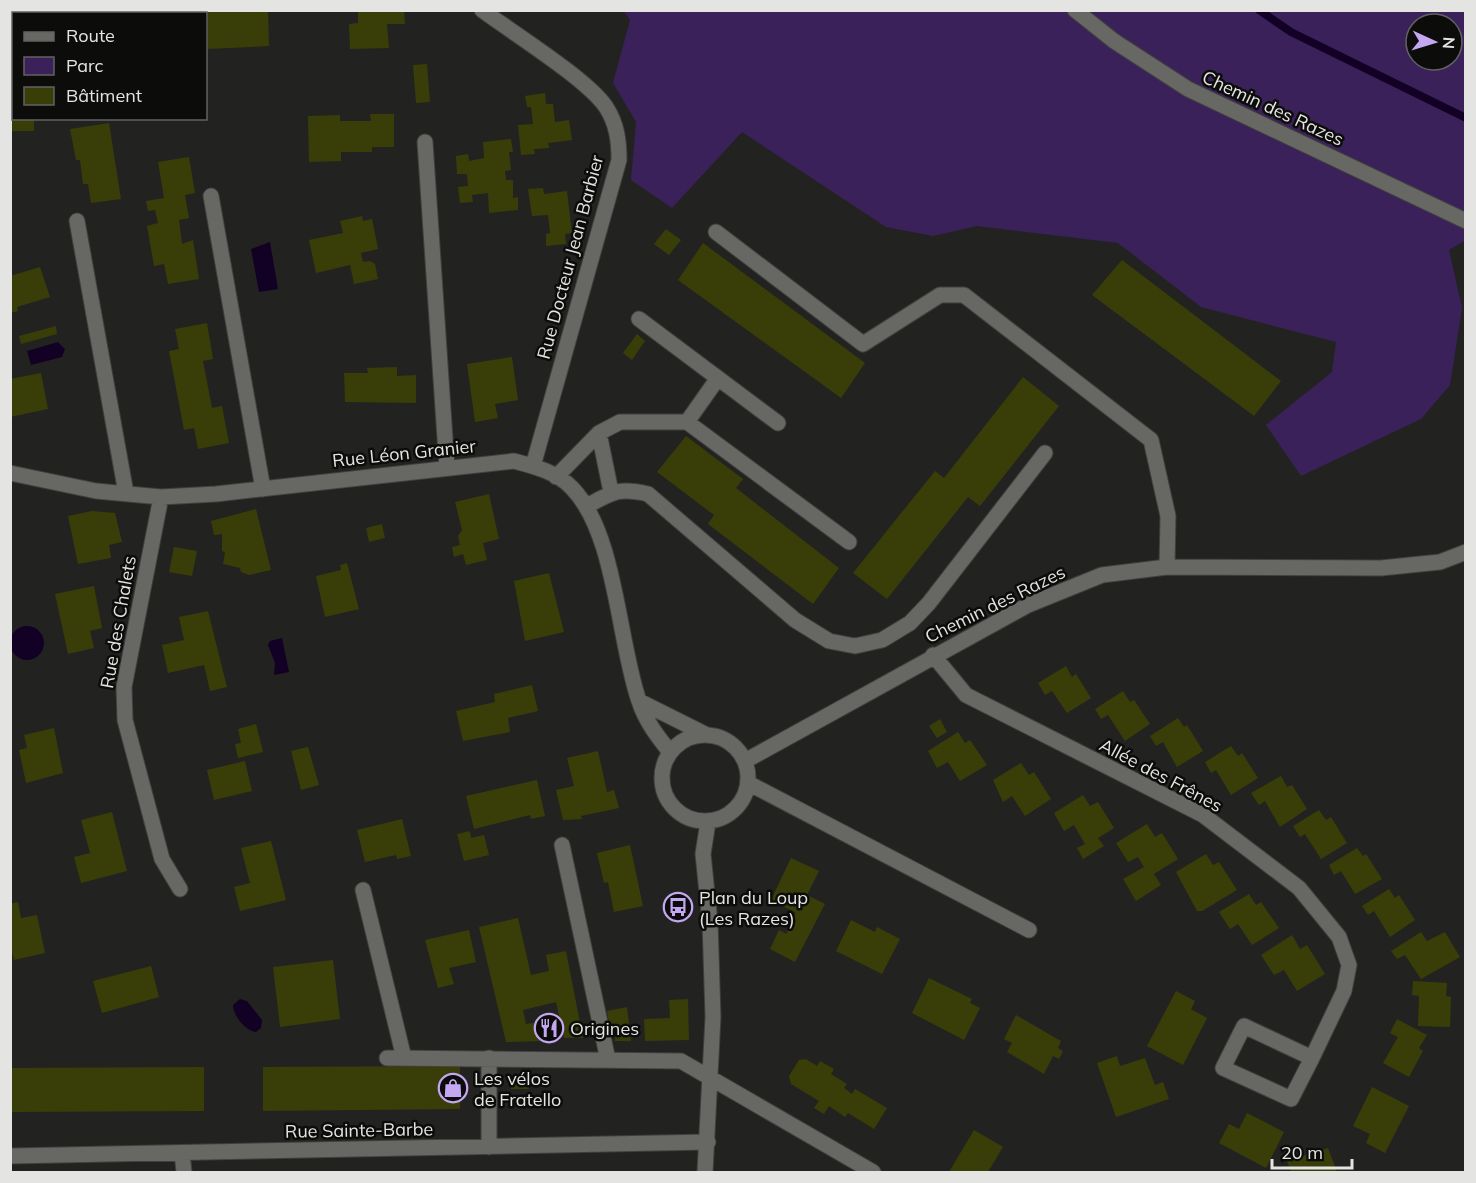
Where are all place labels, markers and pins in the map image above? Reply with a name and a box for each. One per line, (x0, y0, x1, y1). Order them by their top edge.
place label: Plan du Loup (Les Razes) (699, 886, 808, 930)
bus stop icon: Plan du Loup (Les Razes) (662, 891, 694, 923)
restaurant icon: Origines (533, 1012, 565, 1044)
place label: Origines (570, 1017, 639, 1040)
place label: Les vélos de Fratello (474, 1067, 561, 1111)
shop icon: Les vélos de Fratello (437, 1072, 469, 1104)

